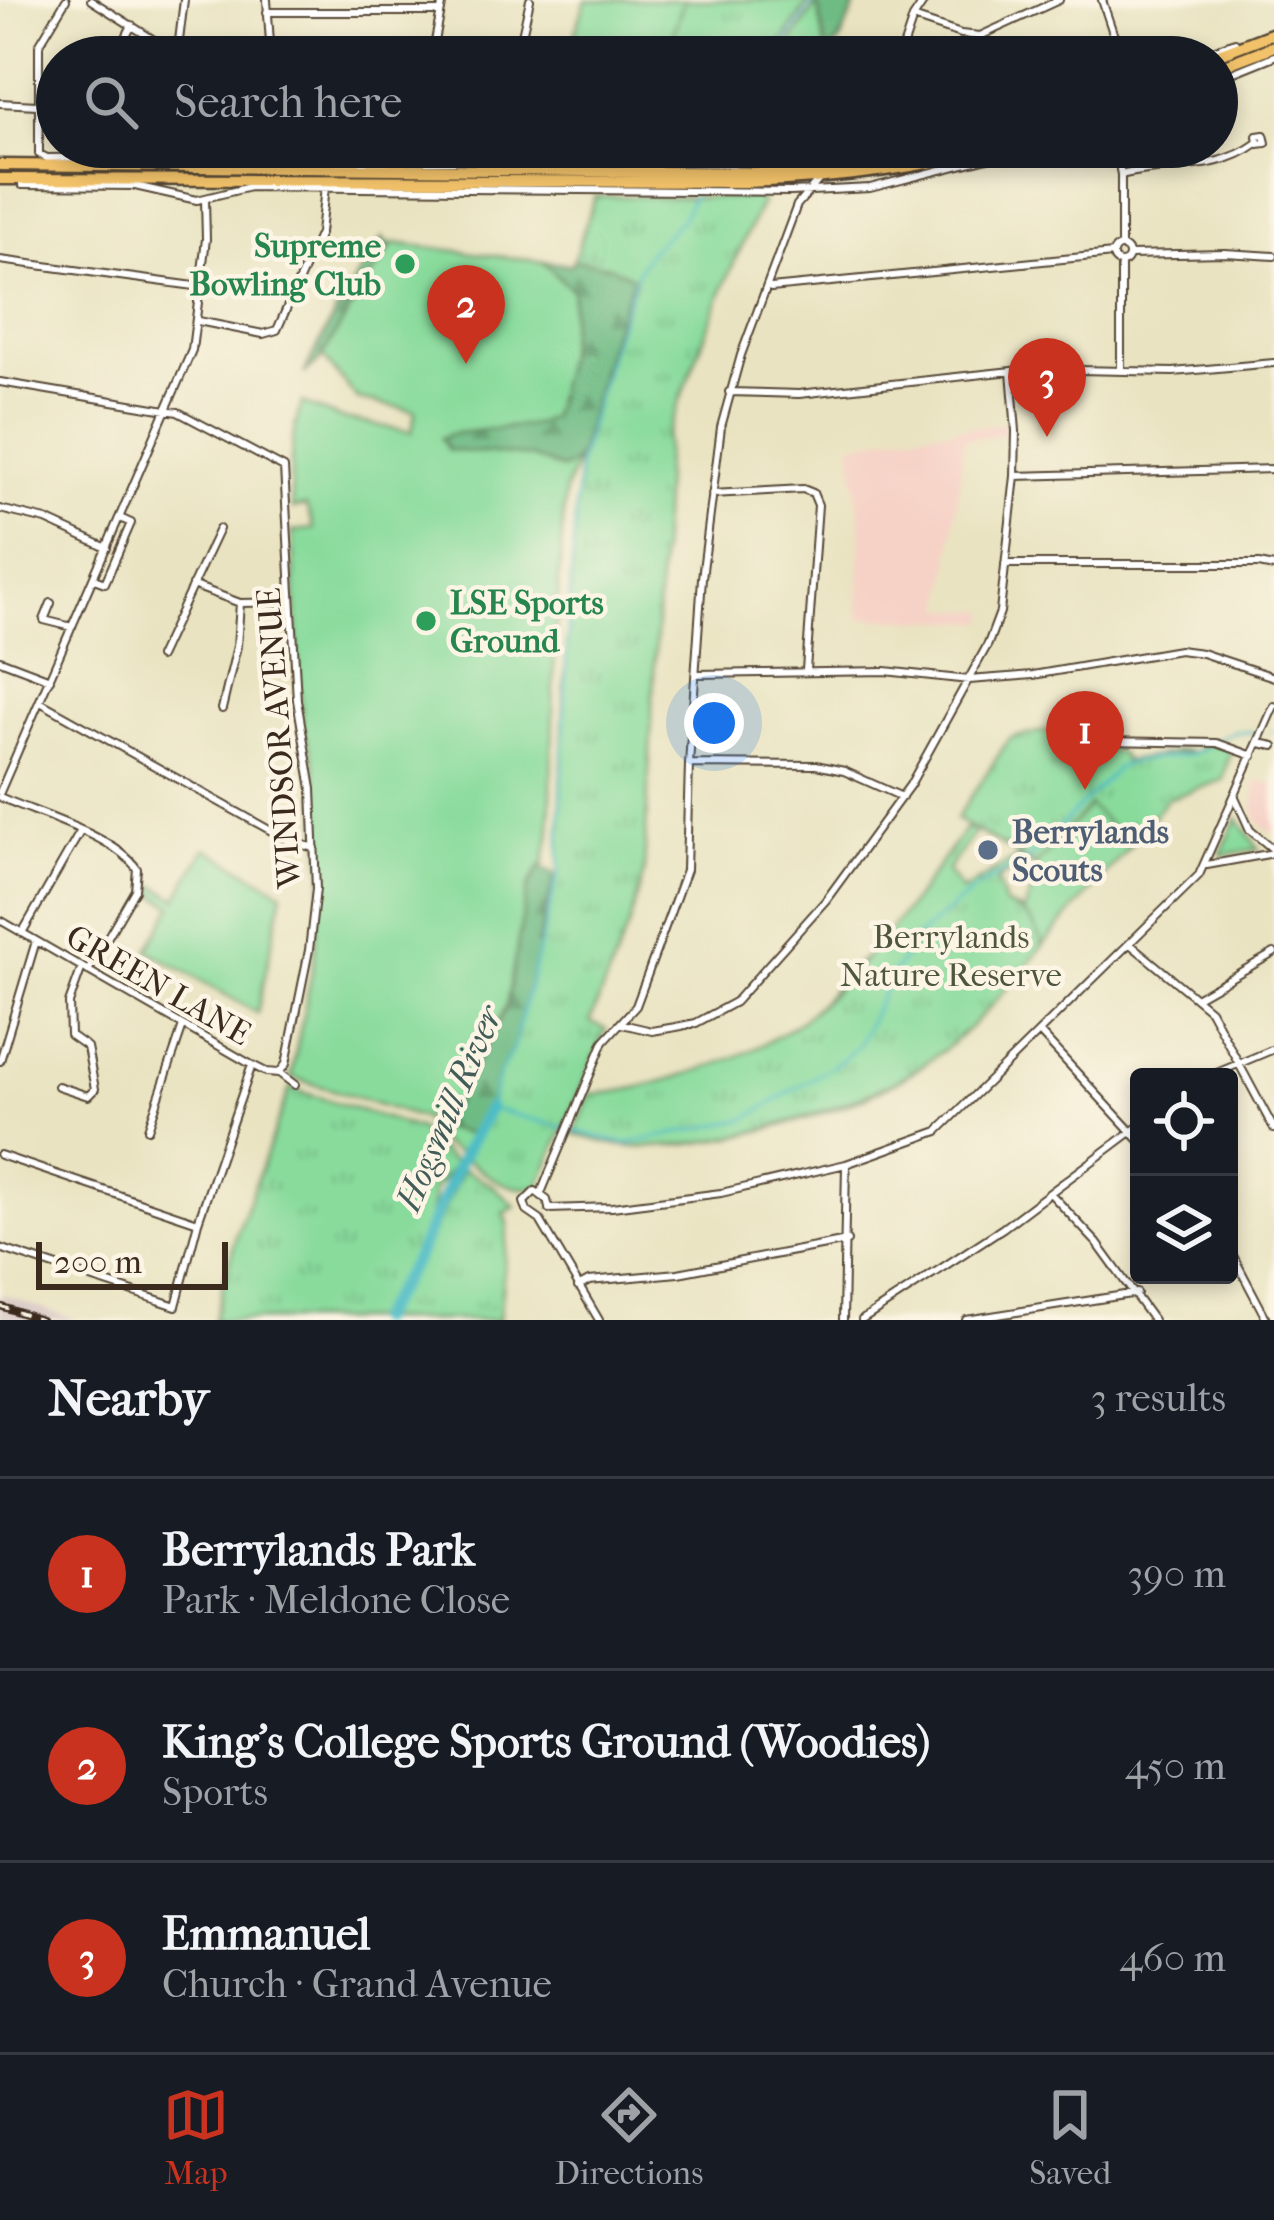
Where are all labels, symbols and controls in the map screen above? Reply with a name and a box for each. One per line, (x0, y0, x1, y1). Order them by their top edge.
search box (36, 36, 1238, 168)
icon: search (78, 69, 144, 135)
text: Search here (174, 76, 402, 129)
place label: Supreme Bowling Club (189, 227, 382, 304)
marker: Supreme Bowling Club (392, 251, 418, 277)
pin: 2 (427, 265, 505, 364)
pin: 3 (1008, 338, 1086, 437)
place label: LSE Sports Ground (450, 584, 604, 661)
street label: WINDSOR AVENUE (250, 586, 310, 890)
marker: LSE Sports Ground (413, 608, 439, 634)
pin: 1 (1046, 691, 1124, 790)
your location (684, 693, 744, 753)
place label: Berrylands Scouts (1012, 813, 1169, 890)
marker: Berrylands Scouts (975, 837, 1001, 863)
street label: GREEN LANE (59, 917, 257, 1054)
park label: Berrylands Nature Reserve (840, 918, 1062, 995)
water label: Hogsmill River (386, 997, 512, 1219)
map controls (1130, 1068, 1238, 1284)
button: locate (1130, 1068, 1238, 1176)
button: layers (1130, 1176, 1238, 1284)
scale bar (36, 1236, 228, 1289)
text: 200 m (54, 1243, 142, 1282)
text: Nearby (48, 1368, 209, 1428)
text: 3 results (1091, 1375, 1226, 1421)
text: Berrylands Park (162, 1524, 475, 1577)
text: 1 (80, 1551, 94, 1597)
text: 390 m (1127, 1551, 1226, 1597)
text: Park · Meldone Close (162, 1577, 510, 1623)
text: King's College Sports Ground (Woodies) (162, 1716, 930, 1769)
text: 2 (77, 1743, 97, 1789)
text: 450 m (1125, 1743, 1226, 1789)
text: Sports (162, 1769, 268, 1815)
text: Emmanuel (162, 1908, 371, 1961)
text: 3 (79, 1935, 95, 1981)
text: 460 m (1120, 1935, 1226, 1981)
text: Church · Grand Avenue (162, 1961, 552, 2007)
tab: Map (163, 2082, 229, 2193)
tab: Directions (555, 2082, 703, 2193)
tab: Saved (1029, 2082, 1111, 2193)

